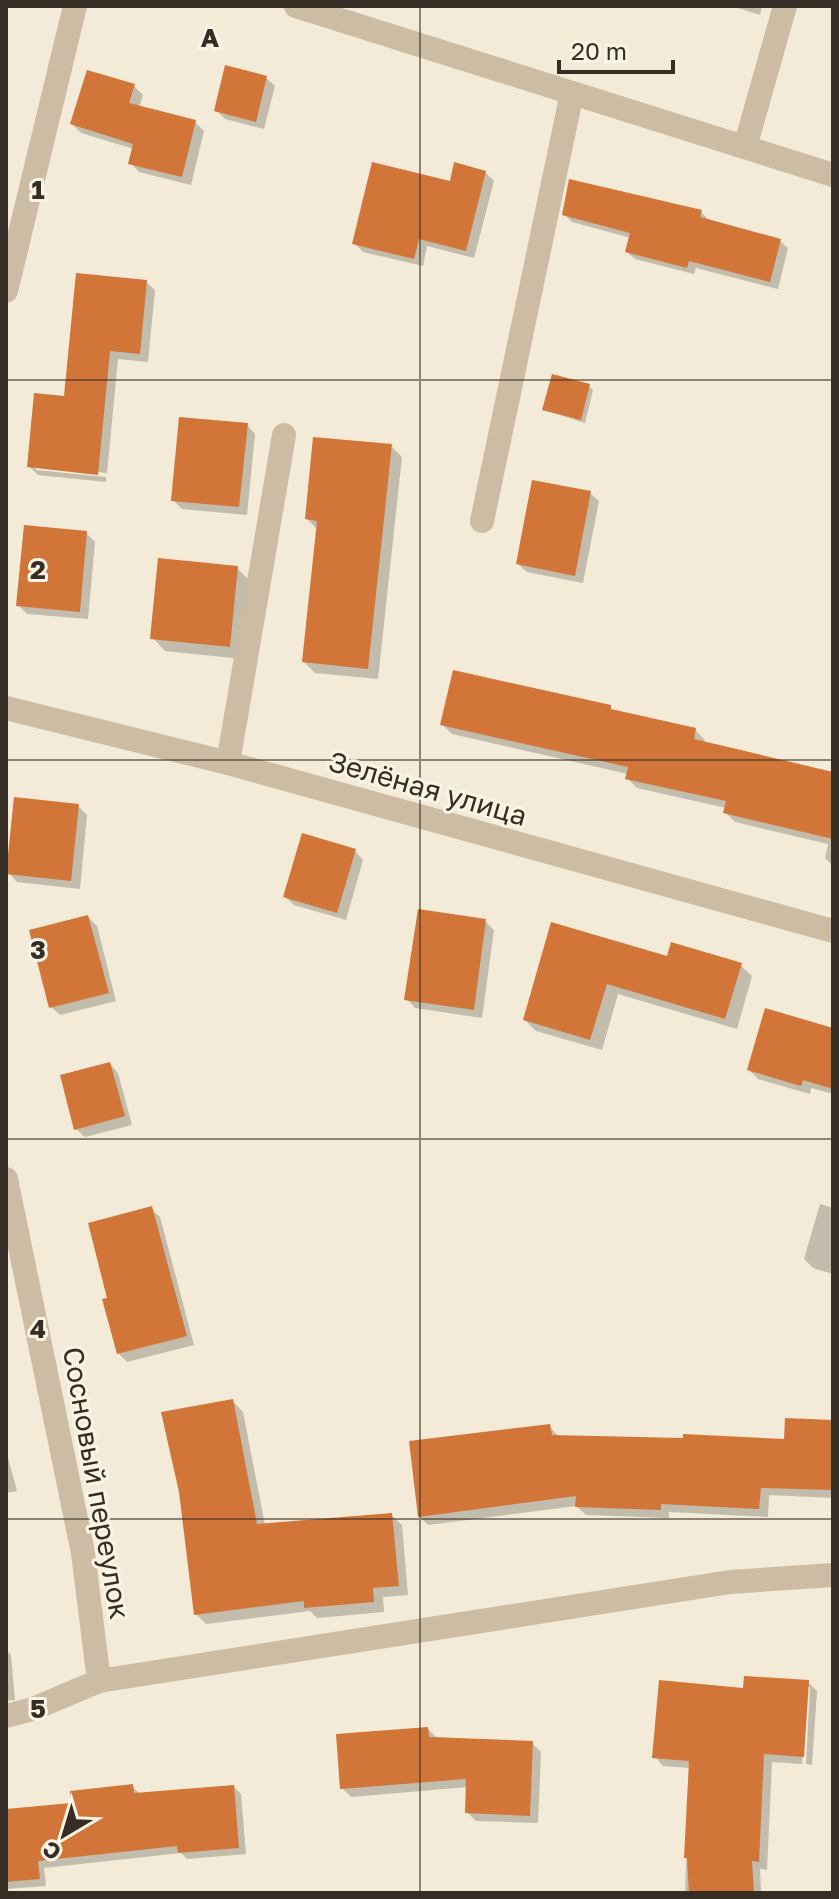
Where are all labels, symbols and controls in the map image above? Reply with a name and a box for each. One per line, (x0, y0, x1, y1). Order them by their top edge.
text: A (201, 22, 220, 53)
scale bar (559, 24, 673, 74)
text: 20 m (571, 36, 627, 65)
text: 1 (31, 174, 45, 205)
text: 2 (30, 554, 46, 585)
street label: Зелёная улица (325, 744, 531, 832)
text: 3 (30, 934, 46, 965)
text: 4 (30, 1313, 46, 1344)
street label: Сосновый переулок (57, 1344, 137, 1622)
text: 5 (30, 1693, 46, 1724)
north arrow (24, 1795, 104, 1875)
text: С (37, 1836, 66, 1867)

